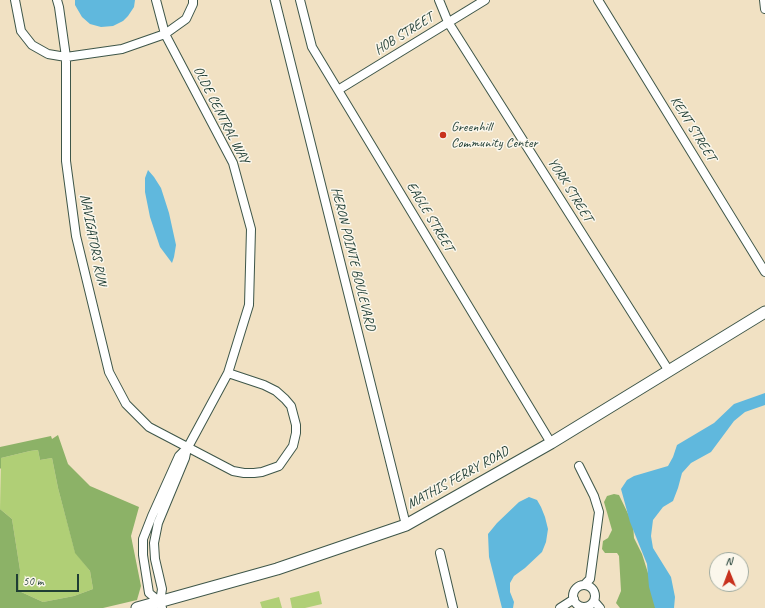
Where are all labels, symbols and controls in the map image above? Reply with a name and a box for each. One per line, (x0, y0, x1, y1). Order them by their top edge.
street label: HOB STREET (371, 9, 437, 59)
street label: OLDE CENTRAL WAY (189, 63, 253, 167)
street label: KENT STREET (666, 93, 720, 165)
place label: Greenhill Community Center (451, 119, 538, 152)
marker: Greenhill Community Center (438, 130, 448, 140)
street label: YORK STREET (544, 155, 596, 225)
street label: EAGLE STREET (403, 179, 457, 255)
street label: HERON POINTE BOULEVARD (327, 186, 379, 332)
street label: NAVIGATORS RUN (76, 193, 110, 287)
street label: MATHIS FERRY ROAD (404, 443, 512, 513)
north arrow (709, 552, 749, 592)
text: N (725, 554, 732, 568)
scale bar (18, 566, 81, 592)
text: 50 m (23, 573, 43, 589)

